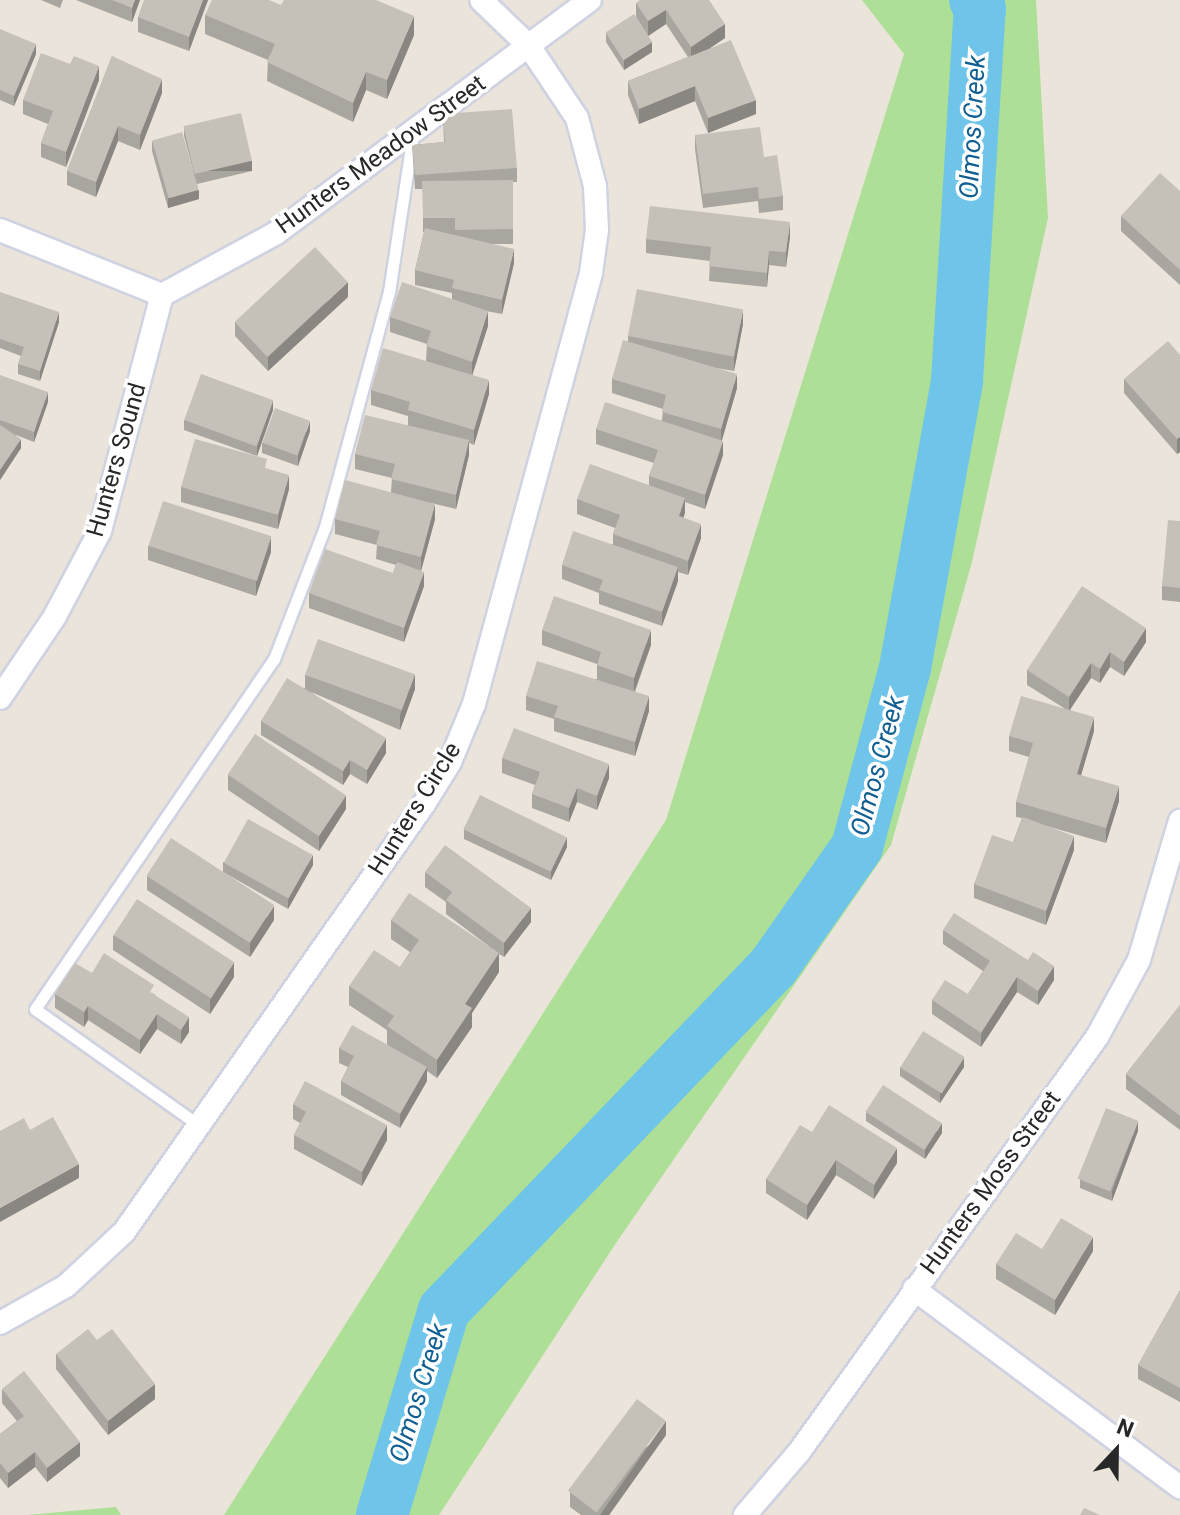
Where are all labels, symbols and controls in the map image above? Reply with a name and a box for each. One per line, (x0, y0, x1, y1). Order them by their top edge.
water label: Olmos Creek (954, 54, 992, 200)
street label: Hunters Meadow Street (271, 69, 491, 241)
street label: Hunters Sound (81, 380, 153, 540)
water label: Olmos Creek (844, 693, 912, 839)
street label: Hunters Circle (363, 737, 467, 881)
street label: Hunters Moss Street (915, 1086, 1067, 1280)
water label: Olmos Creek (383, 1320, 455, 1466)
north arrow (1076, 1411, 1156, 1491)
text: N (1113, 1414, 1137, 1443)

